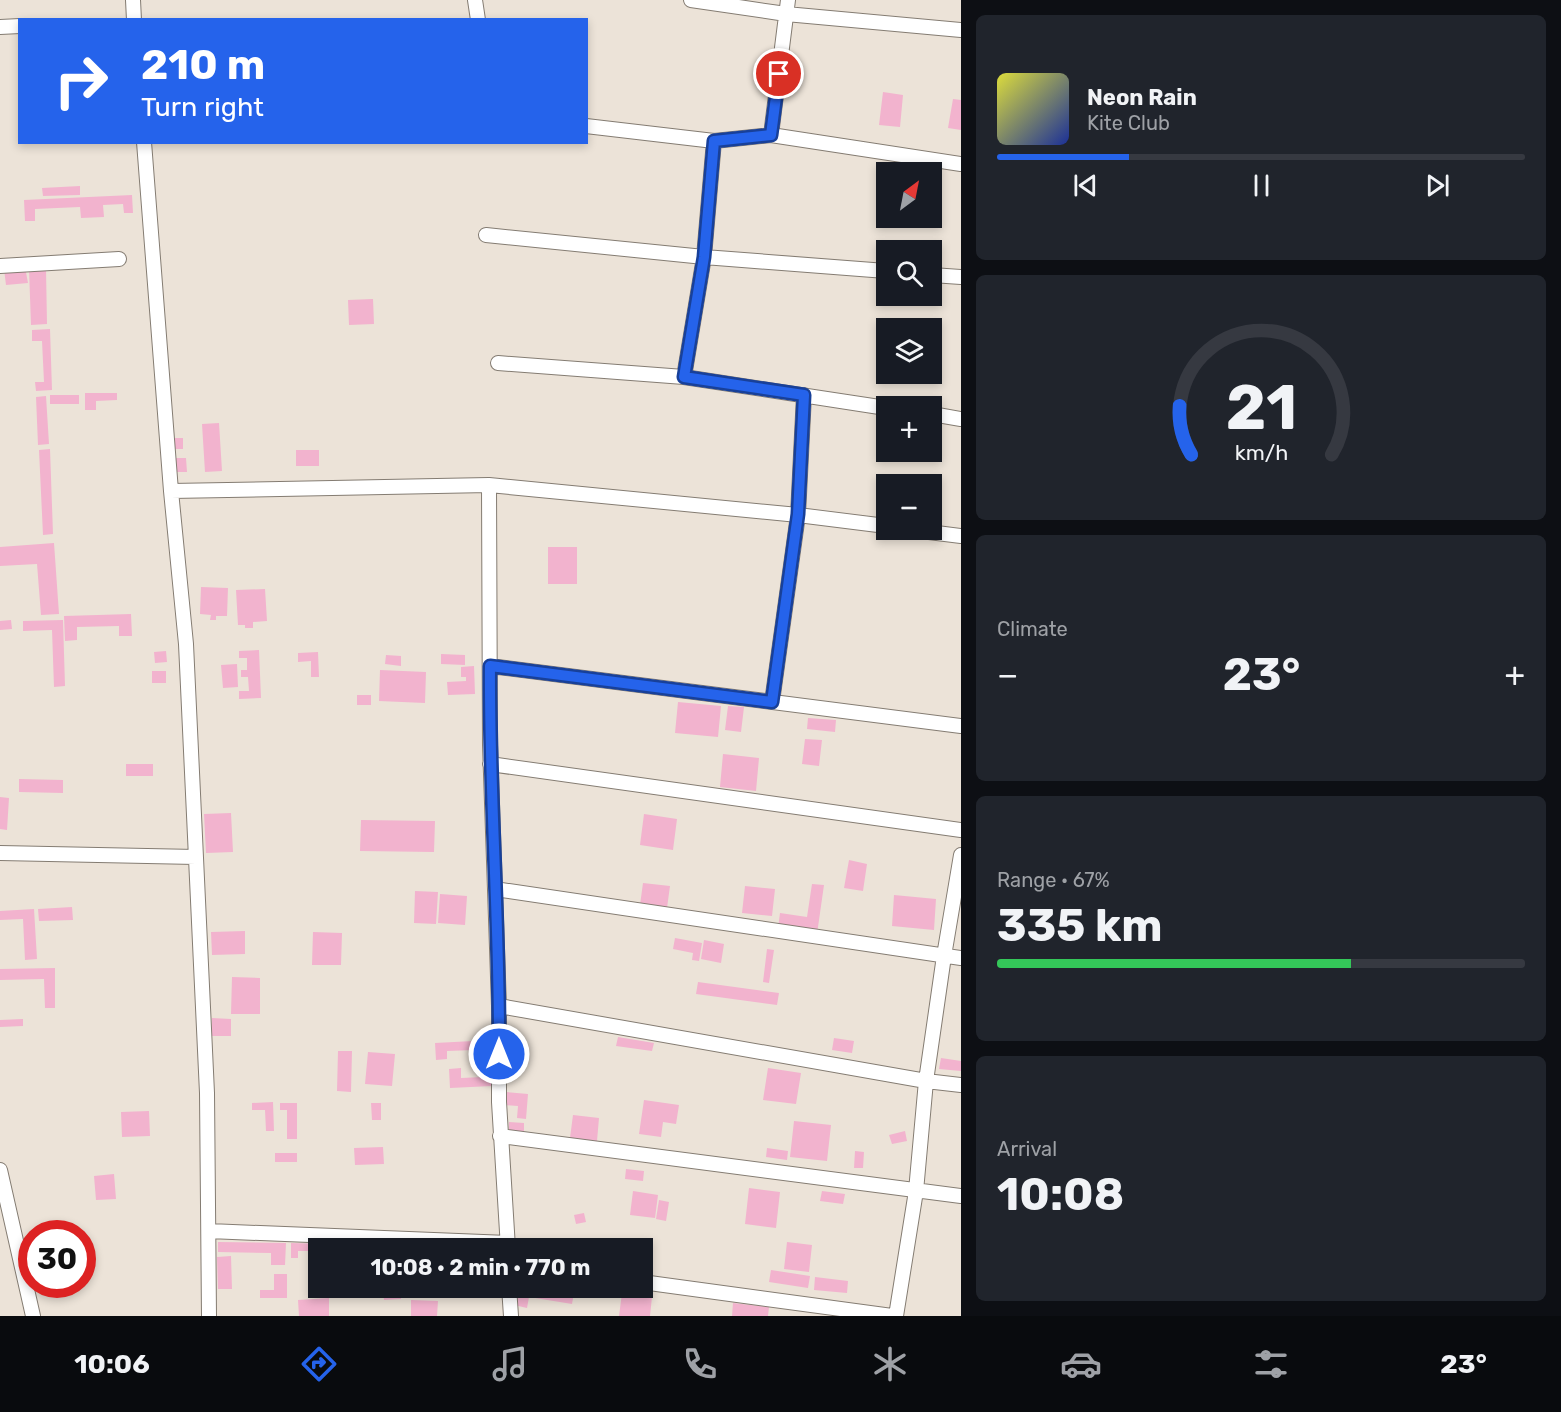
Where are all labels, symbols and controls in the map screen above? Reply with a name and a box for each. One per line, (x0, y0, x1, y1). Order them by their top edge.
text: 210 m (141, 40, 265, 90)
icon: right (42, 42, 120, 120)
pin (753, 48, 804, 99)
icon: arrive (762, 57, 795, 90)
text: Neon Rain (1087, 84, 1197, 111)
text: Turn right (141, 91, 264, 123)
text: Kite Club (1087, 111, 1170, 135)
north arrow (876, 162, 942, 228)
map controls (876, 162, 942, 540)
icon: previous (1069, 169, 1102, 202)
icon: pause (1245, 169, 1278, 202)
icon: next (1421, 169, 1454, 202)
button: search (876, 240, 942, 306)
button: layers (876, 318, 942, 384)
text: 21 (1225, 371, 1297, 445)
button: + (876, 396, 942, 462)
text: km/h (1234, 440, 1288, 465)
button: − (876, 474, 942, 540)
text: Climate (997, 617, 1068, 641)
text: 23° (1223, 648, 1300, 701)
text: − (997, 655, 1018, 694)
text: + (1504, 655, 1525, 694)
text: Range · 67% (997, 868, 1110, 892)
text: 335 km (997, 899, 1163, 952)
position arrow (467, 1022, 531, 1086)
text: Arrival (997, 1137, 1057, 1161)
text: 10:08 (997, 1168, 1124, 1221)
speed limit sign: 30 (18, 1220, 96, 1298)
text: 10:08 · 2 min · 770 m (370, 1254, 591, 1281)
icon: directions (298, 1343, 340, 1385)
icon: music (489, 1343, 531, 1385)
icon: phone (679, 1343, 721, 1385)
icon: climate (869, 1343, 911, 1385)
icon: car (1060, 1343, 1102, 1385)
icon: filters (1250, 1343, 1292, 1385)
text: 10:06 (74, 1348, 150, 1380)
text: 23° (1440, 1348, 1487, 1380)

